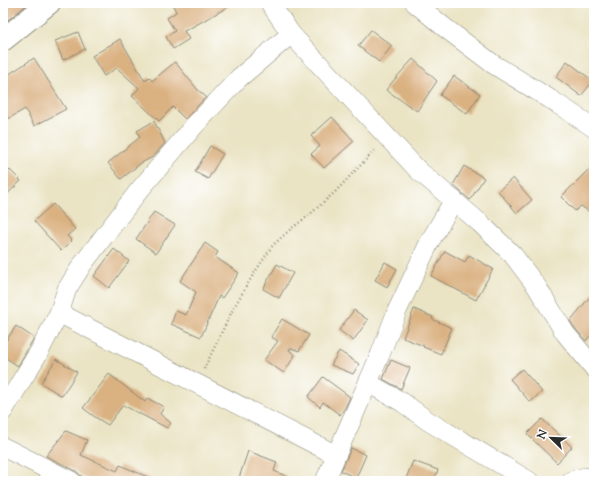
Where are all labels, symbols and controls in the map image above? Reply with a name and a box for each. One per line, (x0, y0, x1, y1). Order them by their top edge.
north arrow (531, 418, 571, 458)
text: N (533, 427, 552, 443)

